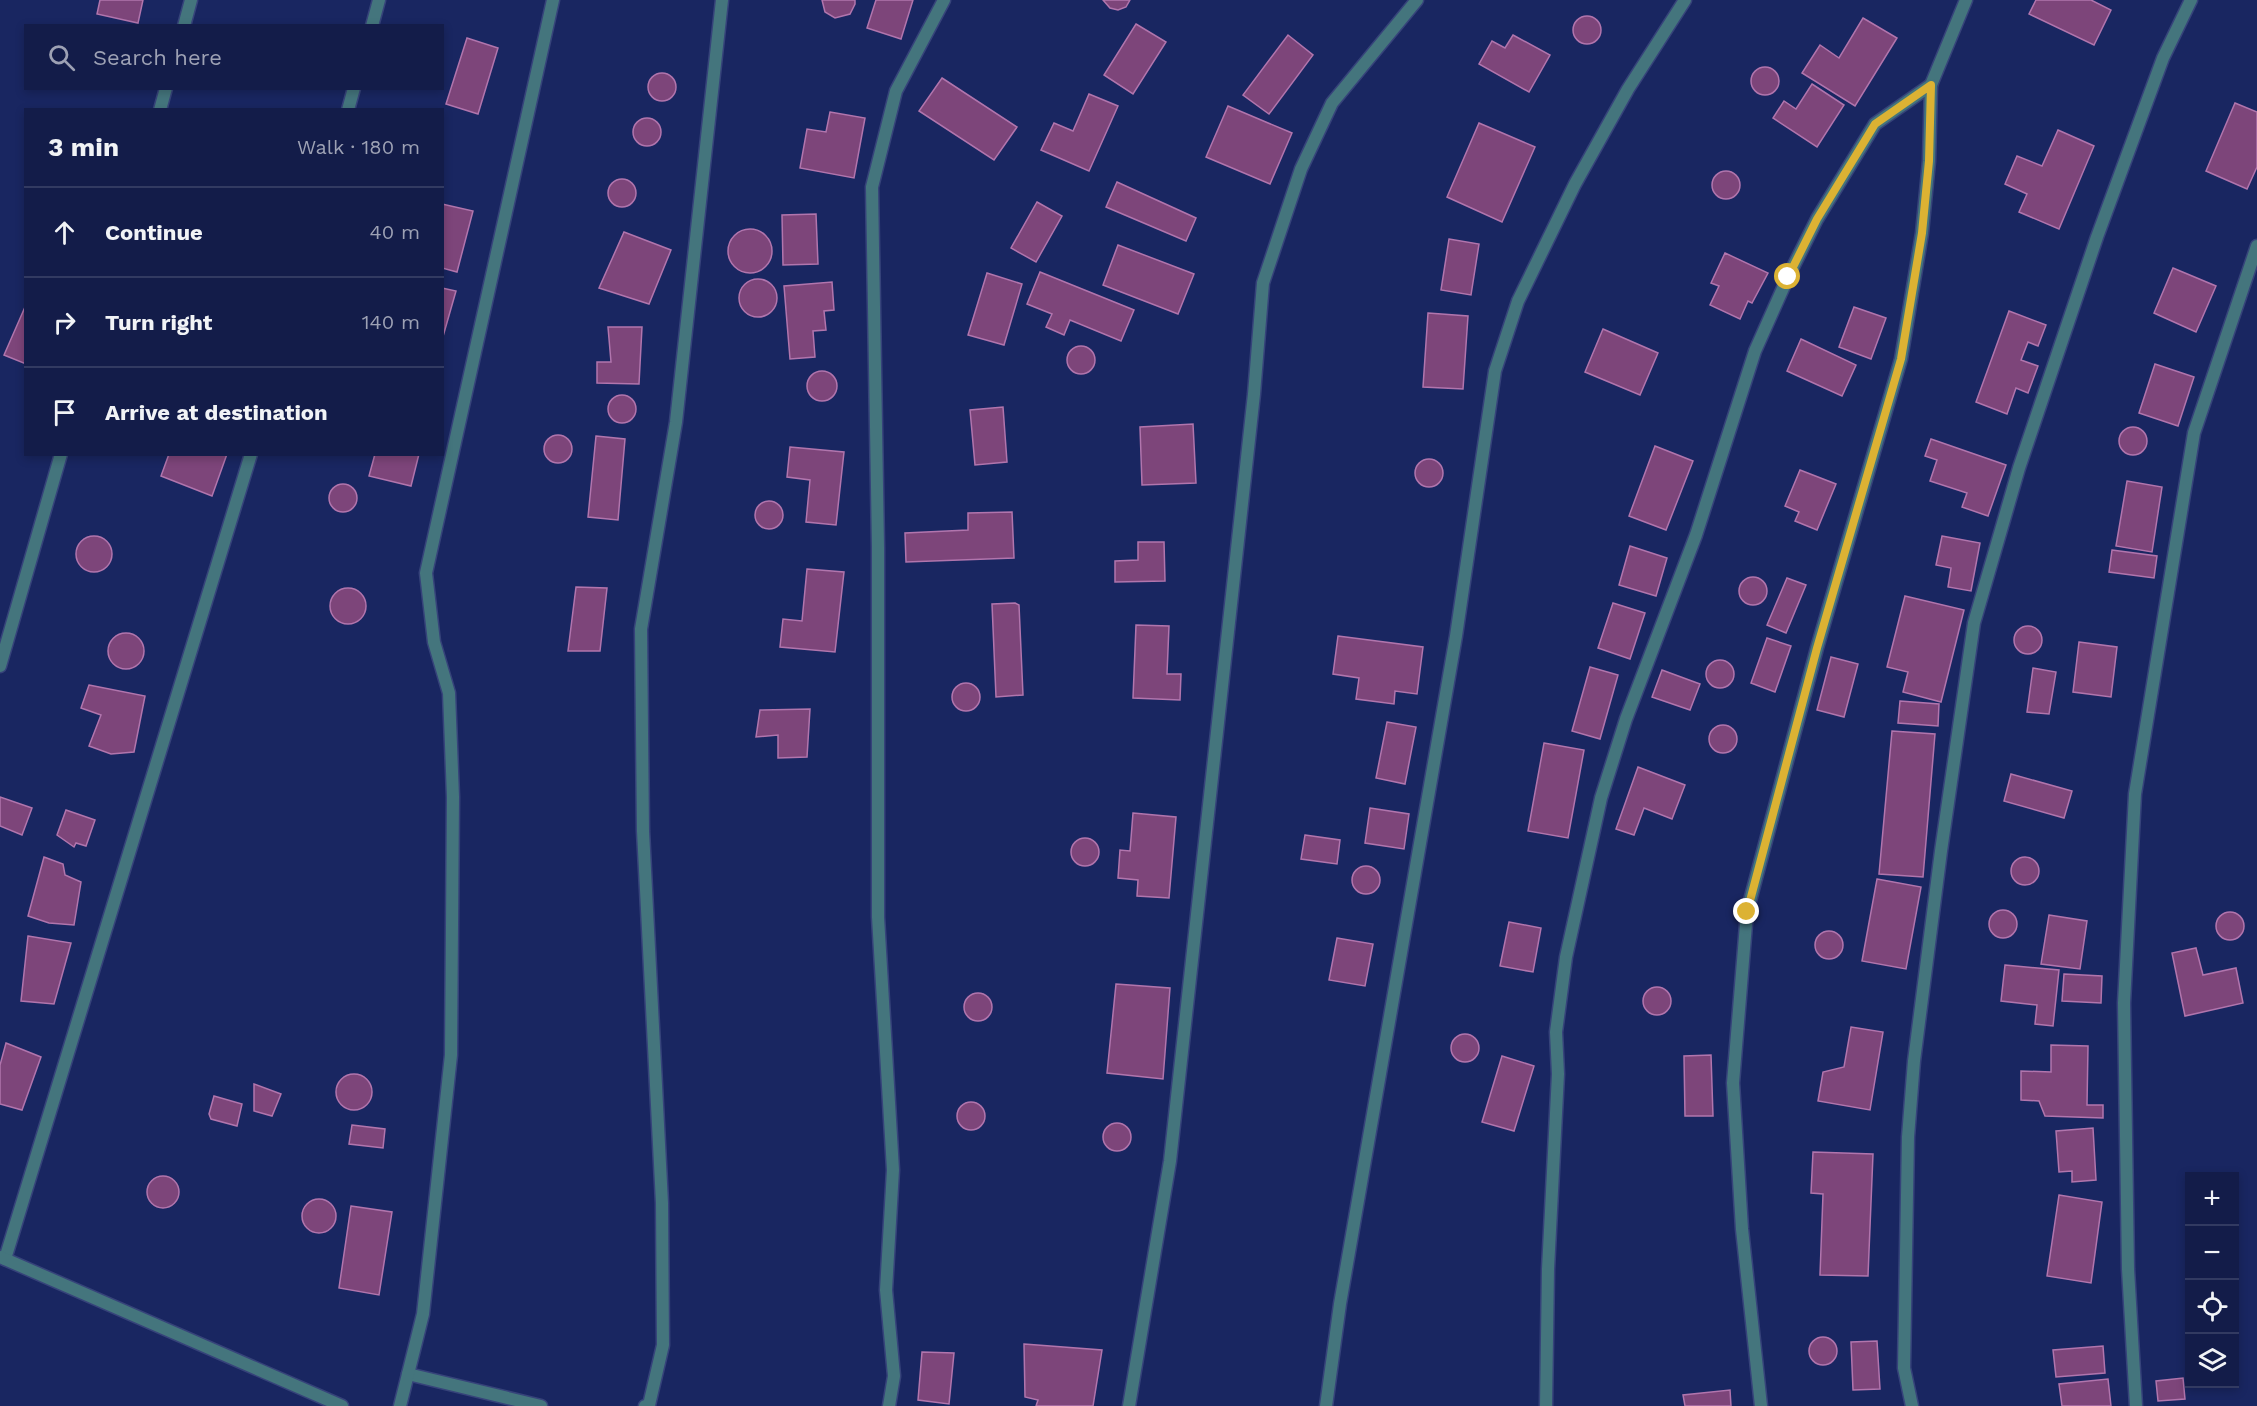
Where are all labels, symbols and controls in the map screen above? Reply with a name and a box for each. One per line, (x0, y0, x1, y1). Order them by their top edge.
search box (24, 24, 444, 90)
icon: search (45, 41, 78, 74)
text: Search here (93, 45, 222, 70)
text: 3 min (48, 132, 119, 162)
text: Walk · 180 m (297, 135, 420, 159)
icon: ahead (48, 216, 81, 249)
text: Continue (105, 220, 203, 245)
text: 40 m (369, 220, 420, 244)
route start (1774, 263, 1800, 289)
icon: right (48, 306, 81, 339)
text: Turn right (105, 310, 212, 335)
text: 140 m (362, 310, 420, 334)
icon: arrive (48, 396, 81, 429)
text: Arrive at destination (105, 400, 328, 425)
route end (1733, 898, 1759, 924)
map controls (2185, 1172, 2239, 1388)
button: + (2185, 1172, 2239, 1226)
button: − (2185, 1226, 2239, 1280)
button: locate (2185, 1280, 2239, 1334)
button: layers (2185, 1334, 2239, 1388)

